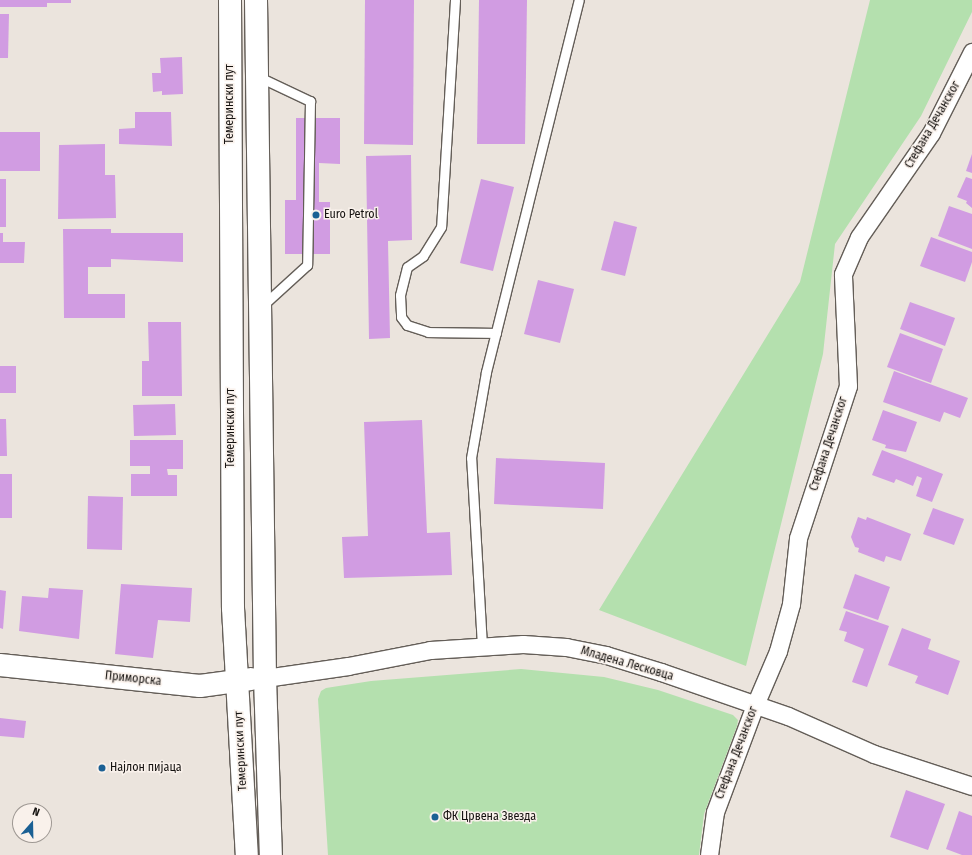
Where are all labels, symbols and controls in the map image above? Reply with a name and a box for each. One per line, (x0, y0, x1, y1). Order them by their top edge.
street label: Темерински пут (223, 64, 237, 144)
street label: Стефана Дечанског (902, 79, 964, 171)
place label: Euro Petrol (324, 208, 378, 222)
marker: Euro Petrol (311, 210, 321, 220)
street label: Темерински пут (224, 388, 238, 468)
street label: Стефана Дечанског (807, 395, 851, 493)
street label: Младена Лесковца (579, 644, 675, 684)
street label: Приморска (104, 669, 162, 689)
street label: Стефана Дечанског (713, 705, 761, 801)
street label: Темерински пут (232, 711, 250, 791)
place label: Најлон пијаца (110, 761, 182, 775)
marker: Најлон пијаца (97, 763, 107, 773)
north arrow (12, 803, 52, 843)
text: N (31, 805, 41, 819)
place label: ФК Црвена Звезда (443, 810, 536, 824)
marker: ФК Црвена Звезда (430, 812, 440, 822)

